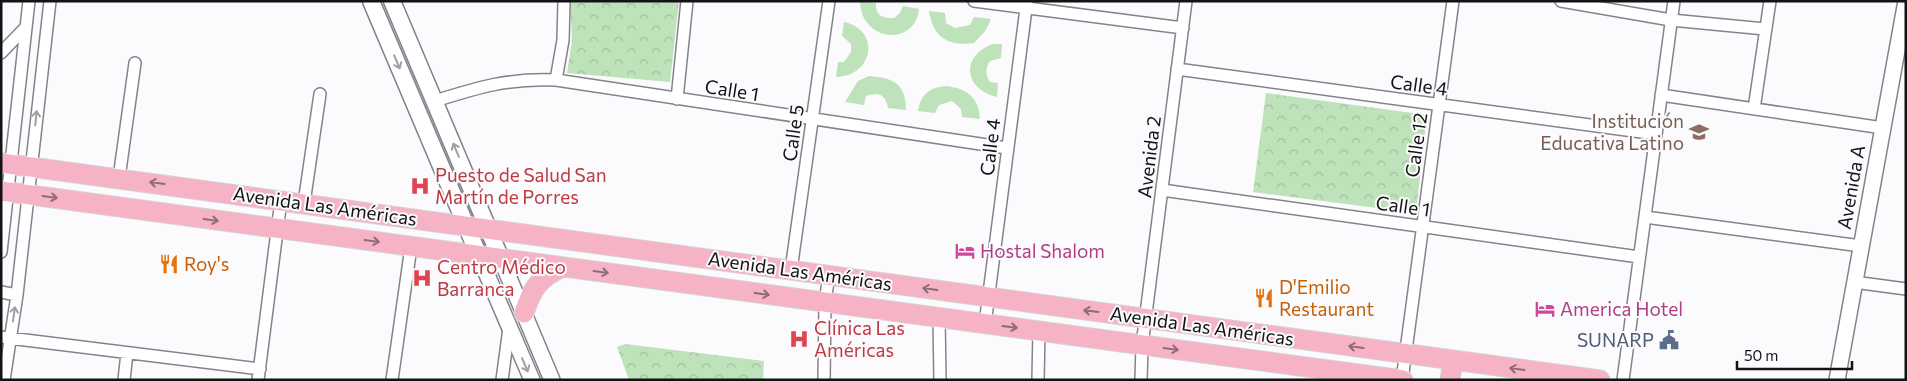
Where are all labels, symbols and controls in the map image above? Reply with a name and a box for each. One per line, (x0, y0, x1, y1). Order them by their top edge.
one-way arrow (392, 54, 402, 69)
street label: Calle 4 (1389, 69, 1449, 100)
street label: Calle 1 (703, 74, 761, 105)
street label: Calle 5 (777, 103, 808, 163)
place label: Institución Educativa Latino (1540, 109, 1684, 154)
one-way arrow (31, 111, 41, 127)
street label: Calle 12 (1400, 111, 1431, 179)
street label: Avenida 2 (1132, 115, 1165, 199)
street label: Calle 4 (975, 117, 1004, 177)
school or university icon: Institución Educativa Latino (1688, 121, 1710, 143)
one-way arrow (450, 143, 459, 158)
street label: Avenida A (1832, 143, 1869, 231)
place label: Puesto de Salud San Martín de Porres (435, 163, 607, 208)
hospital icon: Puesto de Salud San Martín de Porres (409, 175, 431, 197)
one-way arrow (149, 178, 165, 188)
street label: Avenida Las Américas (232, 181, 418, 230)
street label: Calle 1 (1375, 190, 1432, 221)
one-way arrow (41, 193, 57, 203)
one-way arrow (202, 215, 218, 225)
one-way arrow (363, 237, 379, 247)
place label: Hostal Shalom (980, 239, 1105, 262)
hotel icon: Hostal Shalom (954, 240, 976, 262)
street label: Avenida Las Américas (707, 246, 893, 295)
place label: Roy's (184, 252, 229, 275)
restaurant icon: Roy's (158, 253, 180, 275)
place label: Centro Médico Barranca (437, 255, 566, 300)
hospital icon: Centro Médico Barranca (411, 267, 433, 289)
one-way arrow (593, 267, 609, 277)
place label: D'Emilio Restaurant (1279, 275, 1374, 320)
one-way arrow (922, 284, 938, 294)
restaurant icon: D'Emilio Restaurant (1253, 287, 1275, 309)
one-way arrow (754, 289, 770, 299)
place label: America Hotel (1560, 297, 1683, 320)
hotel icon: America Hotel (1534, 298, 1556, 320)
street label: Avenida Las Américas (1109, 301, 1295, 350)
one-way arrow (1083, 306, 1099, 316)
one-way arrow (9, 307, 19, 323)
place label: Clínica Las Américas (814, 316, 905, 361)
one-way arrow (1002, 322, 1018, 332)
hospital icon: Clínica Las Américas (788, 328, 810, 350)
place label: SUNARP (1577, 328, 1654, 351)
public building icon: SUNARP (1658, 329, 1680, 351)
scale bar (1737, 338, 1852, 370)
one-way arrow (1348, 342, 1364, 352)
one-way arrow (1163, 344, 1179, 354)
text: 50 m (1744, 346, 1778, 364)
one-way arrow (521, 357, 531, 372)
one-way arrow (1509, 363, 1525, 373)

